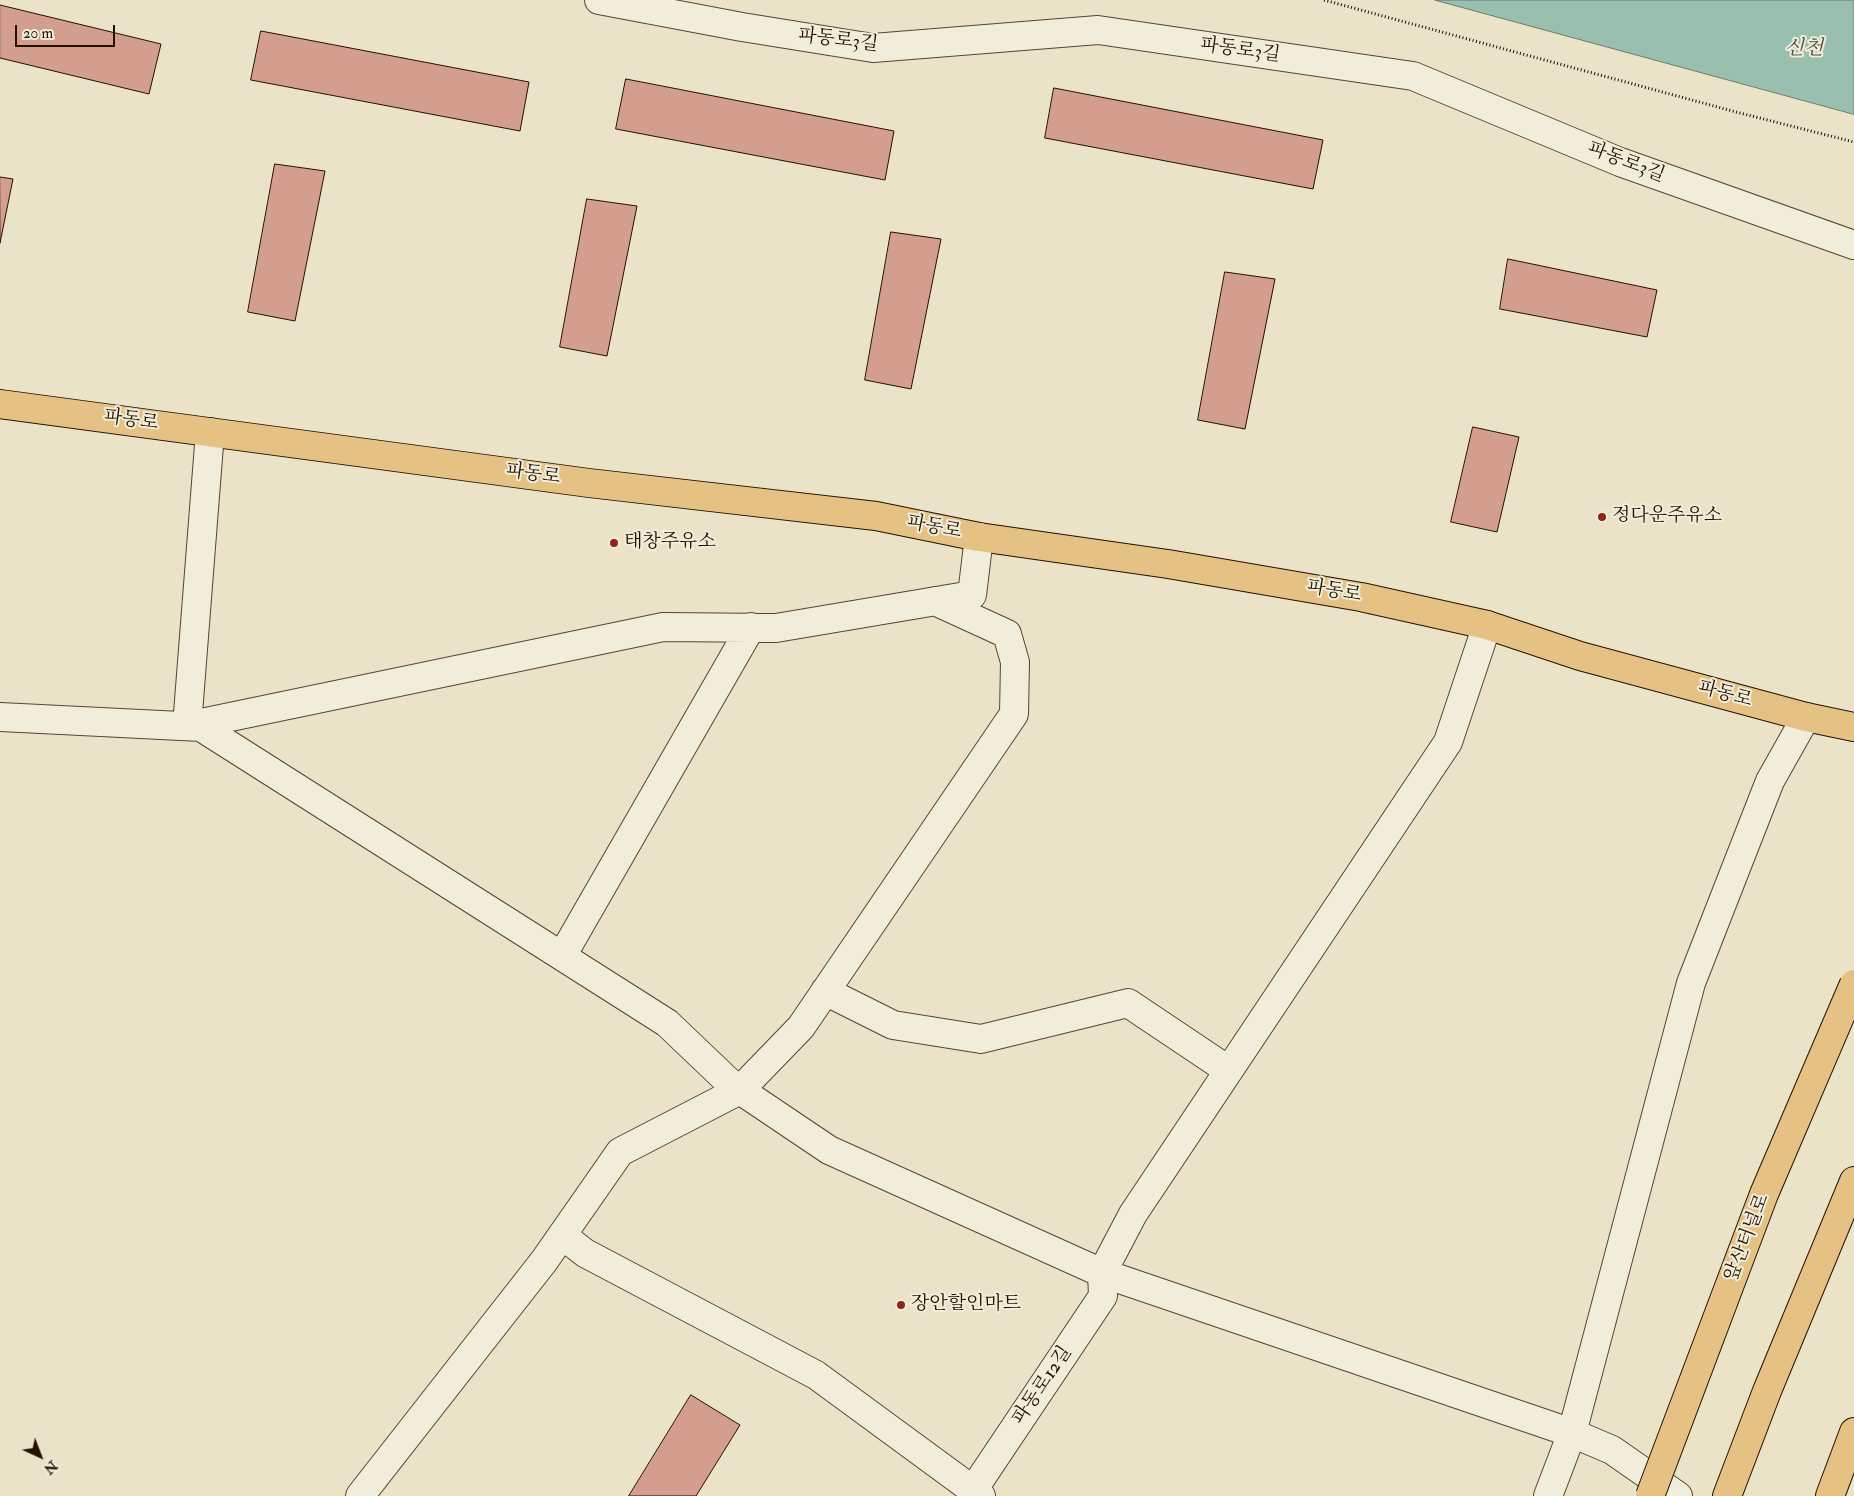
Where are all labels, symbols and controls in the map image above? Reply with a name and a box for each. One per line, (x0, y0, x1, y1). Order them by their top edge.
scale bar (18, 15, 118, 47)
text: 20 m (23, 24, 53, 43)
street label: 파동로3길 (797, 25, 879, 57)
street label: 파동로3길 (1198, 34, 1282, 68)
water label: 신천 (1785, 38, 1823, 62)
street label: 파동로3길 (1584, 138, 1668, 188)
street label: 파동로 (102, 406, 160, 436)
street label: 파동로 (504, 460, 562, 490)
place label: 정다운주유소 (1612, 506, 1722, 528)
marker: 정다운주유소 (1596, 511, 1608, 523)
street label: 파동로 (905, 512, 963, 544)
place label: 태창주유소 (624, 532, 716, 554)
marker: 태창주유소 (608, 537, 620, 549)
street label: 파동로 (1305, 576, 1363, 608)
street label: 파동로 (1695, 677, 1755, 713)
street label: 앞산터널로 (1721, 1191, 1775, 1285)
place label: 장안할인마트 (911, 1294, 1021, 1316)
marker: 장안할인마트 (895, 1299, 907, 1311)
street label: 파동로12길 (1008, 1342, 1078, 1430)
north arrow (15, 1431, 65, 1481)
text: N (40, 1457, 61, 1478)

